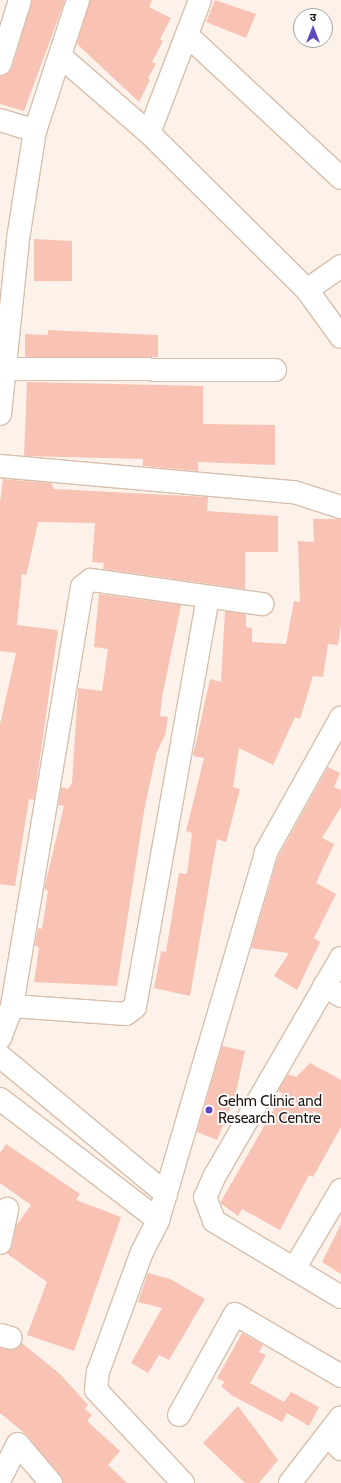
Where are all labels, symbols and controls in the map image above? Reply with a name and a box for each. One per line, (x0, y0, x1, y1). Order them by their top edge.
north arrow (293, 8, 333, 48)
text: उ (310, 10, 316, 24)
place label: Gehm Clinic and Research Centre (218, 1092, 322, 1127)
marker: Gehm Clinic and Research Centre (203, 1104, 215, 1116)

